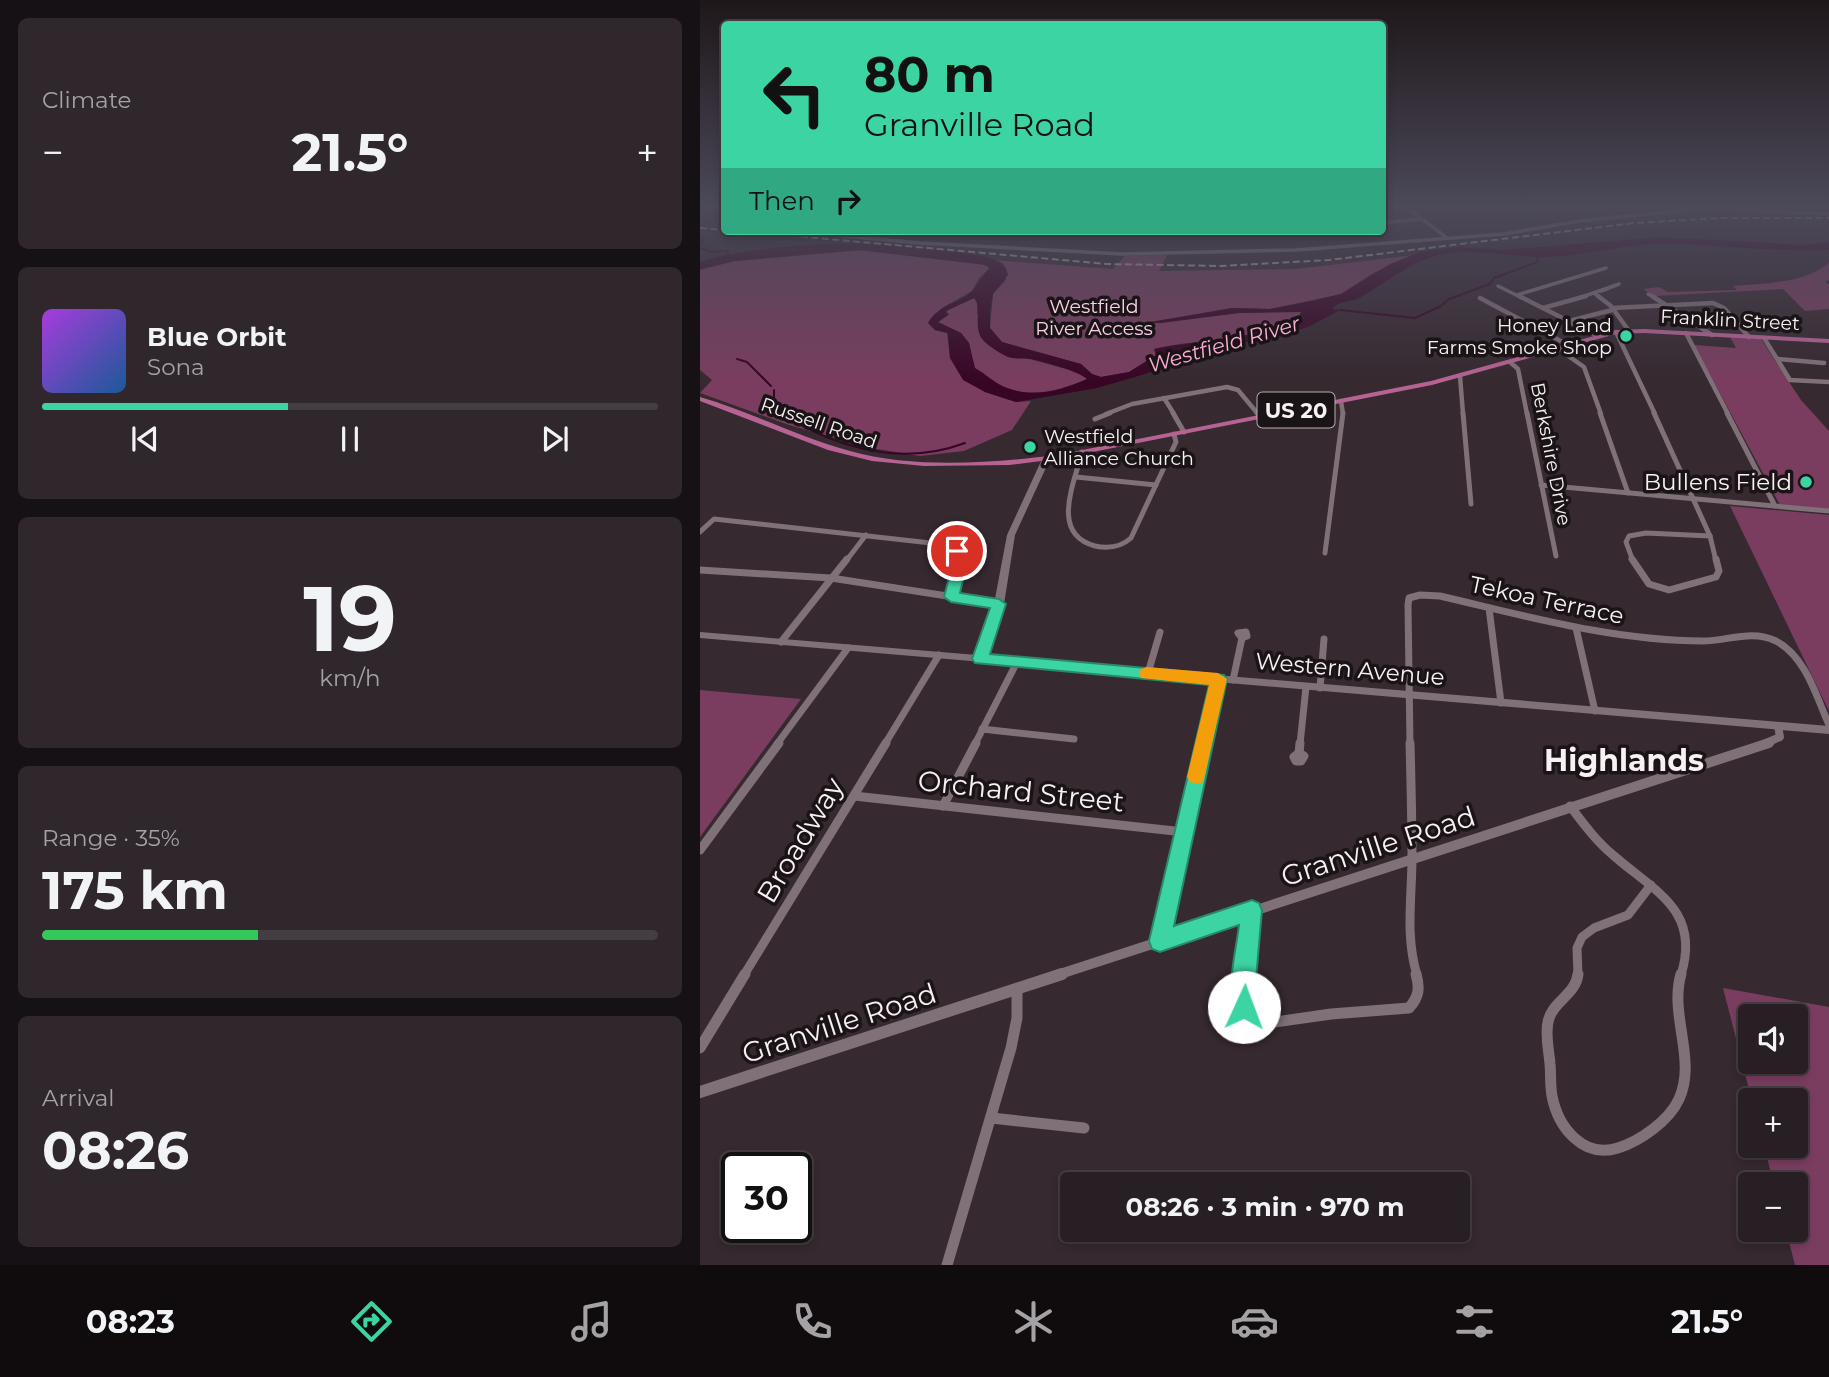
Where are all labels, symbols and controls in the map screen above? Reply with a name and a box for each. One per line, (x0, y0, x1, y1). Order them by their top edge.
text: 80 m (864, 45, 995, 104)
icon: left (749, 49, 840, 140)
text: Climate (42, 86, 131, 114)
text: Granville Road (864, 105, 1095, 144)
text: 21.5° (291, 121, 409, 184)
text: − (42, 129, 64, 176)
text: + (636, 129, 658, 176)
icon: right (829, 182, 867, 220)
text: Then (749, 185, 815, 217)
park label: Westfield River Access (1035, 295, 1153, 340)
street label: Franklin Street (1660, 305, 1801, 335)
water label: Westfield River (1145, 310, 1303, 378)
place label: Honey Land Farms Smoke Shop (1427, 314, 1612, 359)
text: Blue Orbit (147, 321, 286, 353)
marker: Honey Land Farms Smoke Shop (1618, 328, 1634, 344)
text: Sona (147, 353, 205, 381)
street label: Berkshire Drive (1526, 381, 1576, 527)
street label: Russell Road (758, 392, 880, 454)
road number: US 20 (1258, 392, 1334, 428)
icon: previous (126, 420, 164, 458)
icon: pause (331, 420, 369, 458)
icon: next (536, 420, 574, 458)
place label: Westfield Alliance Church (1044, 425, 1194, 470)
marker: Westfield Alliance Church (1022, 439, 1038, 455)
place label: Bullens Field (1644, 468, 1792, 496)
marker: Bullens Field (1798, 474, 1814, 490)
pin (927, 521, 987, 581)
icon: arrive (938, 532, 976, 570)
text: 19 (303, 563, 397, 674)
street label: Tekoa Terrace (1468, 570, 1626, 630)
street label: Western Avenue (1254, 647, 1446, 691)
text: km/h (319, 664, 381, 692)
district label: Highlands (1544, 742, 1704, 779)
street label: Orchard Street (916, 763, 1126, 819)
street label: Broadway (749, 770, 851, 909)
street label: Granville Road (1277, 799, 1479, 893)
text: Range · 35% (42, 824, 180, 852)
text: 175 km (42, 859, 228, 922)
position arrow (1207, 970, 1281, 1044)
street label: Granville Road (738, 976, 940, 1070)
map controls (1738, 1004, 1808, 1242)
button: sound (1738, 1004, 1808, 1074)
text: Arrival (42, 1084, 115, 1112)
button: + (1738, 1088, 1808, 1158)
text: 08:26 (42, 1119, 189, 1182)
speed limit sign: 30 (721, 1152, 812, 1243)
button: − (1738, 1172, 1808, 1242)
text: 08:26 · 3 min · 970 m (1126, 1191, 1404, 1223)
icon: directions (347, 1297, 396, 1346)
icon: music (567, 1297, 616, 1346)
icon: phone (788, 1297, 837, 1346)
icon: climate (1009, 1297, 1058, 1346)
icon: car (1230, 1297, 1279, 1346)
icon: filters (1450, 1297, 1499, 1346)
text: 08:23 (86, 1302, 175, 1341)
text: 21.5° (1671, 1302, 1743, 1341)

